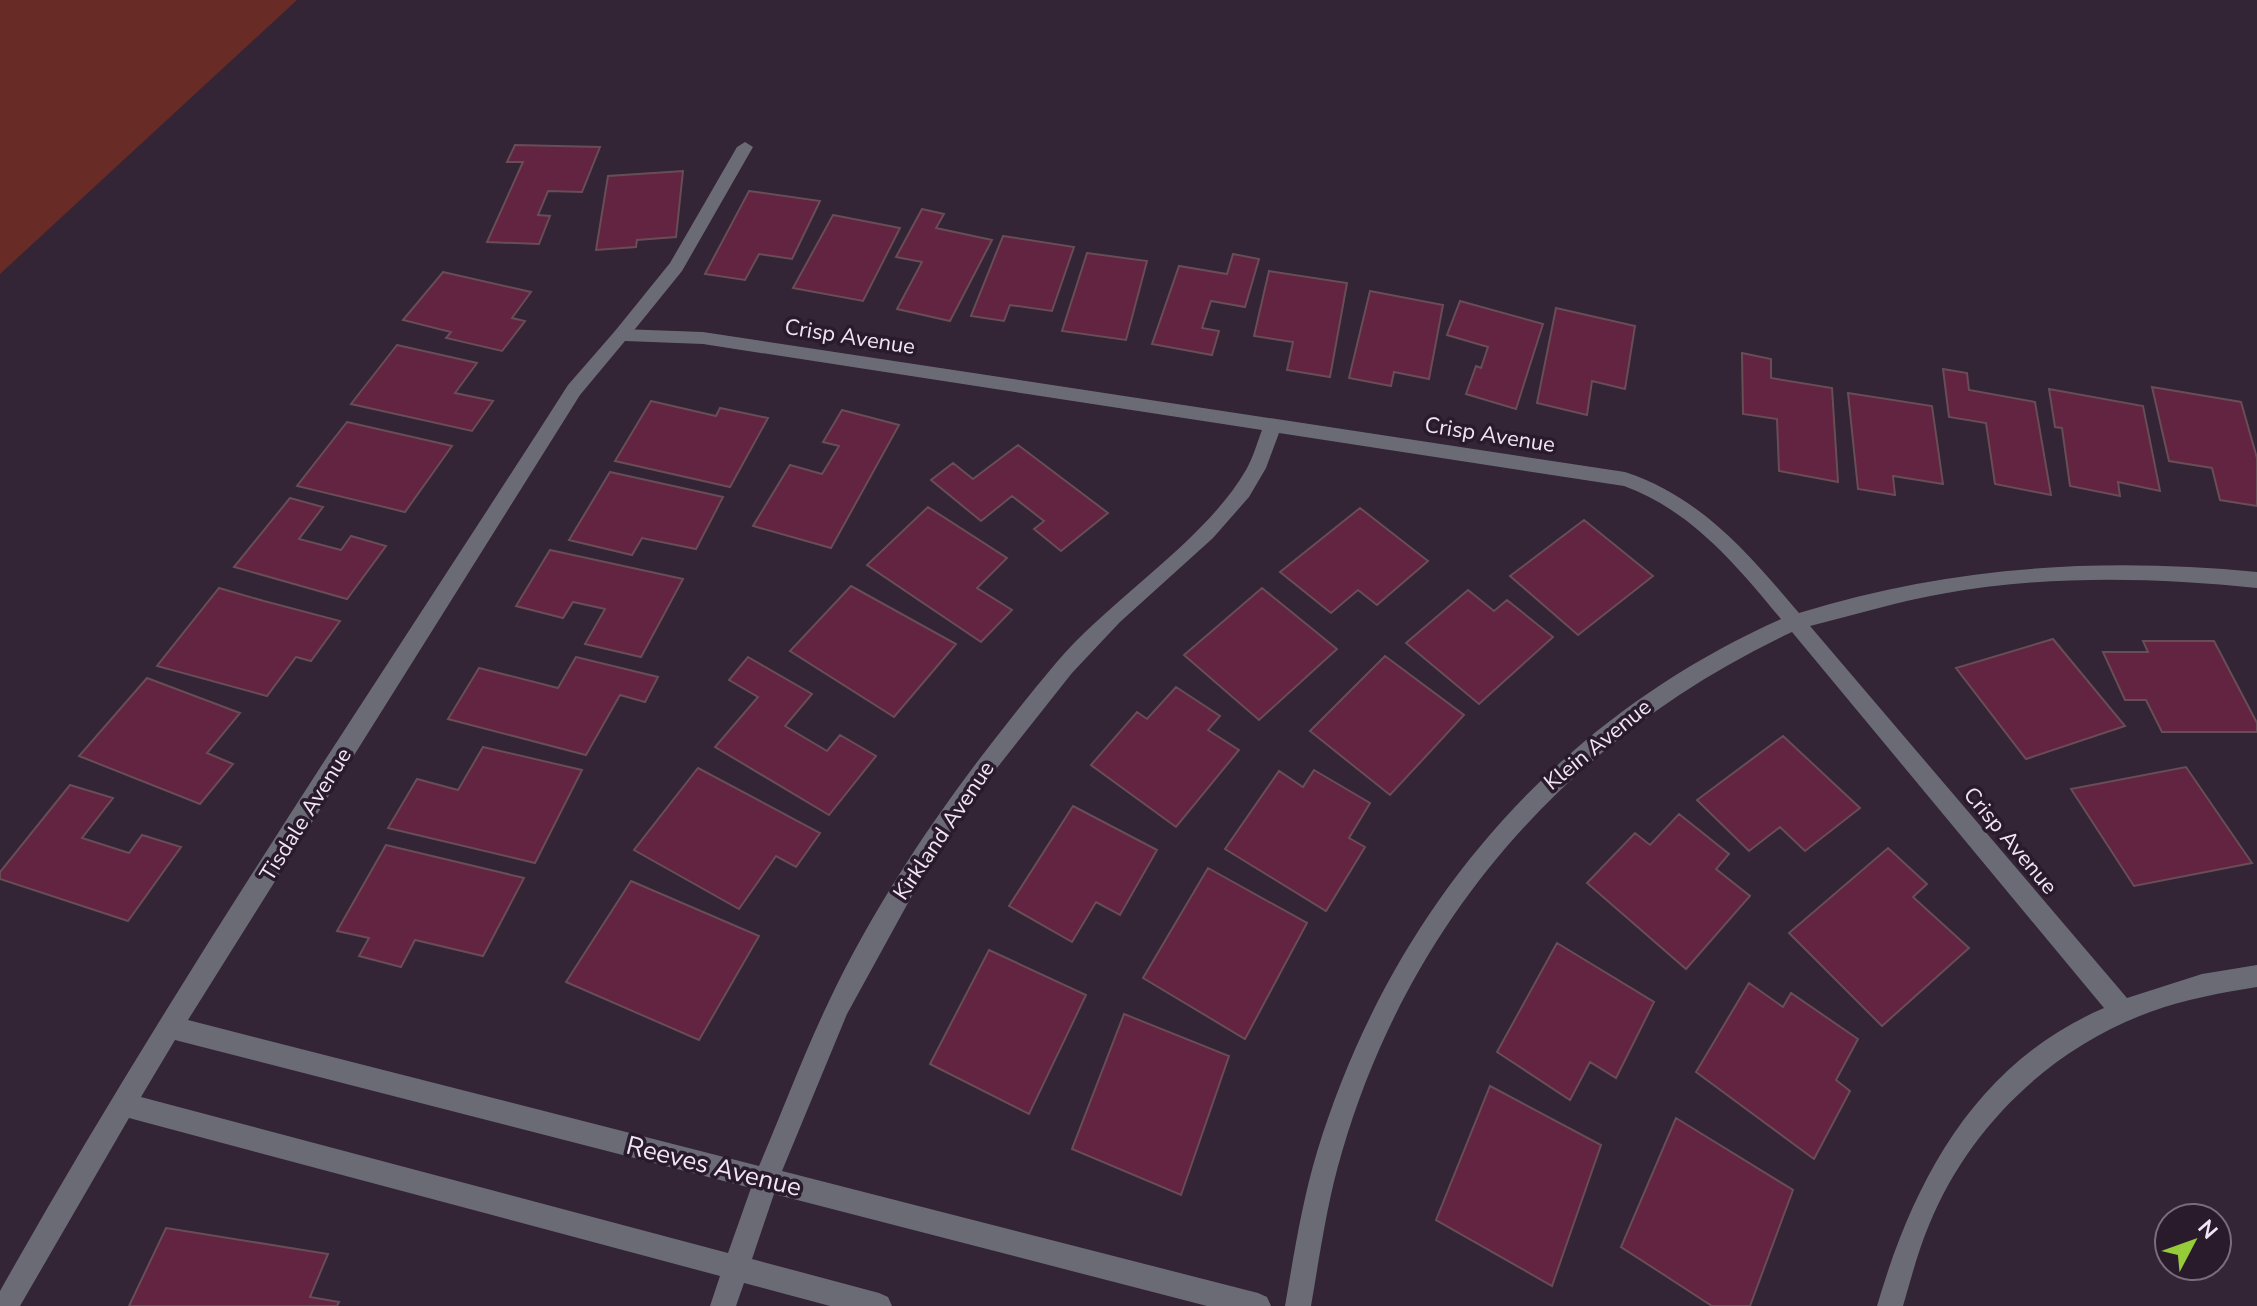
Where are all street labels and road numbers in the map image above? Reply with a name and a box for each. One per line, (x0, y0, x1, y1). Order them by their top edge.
street label: Crisp Avenue (782, 312, 917, 362)
street label: Crisp Avenue (1422, 410, 1557, 460)
street label: Klein Avenue (1538, 692, 1658, 797)
street label: Tisdale Avenue (253, 742, 359, 887)
street label: Kirkland Avenue (886, 755, 1001, 906)
street label: Crisp Avenue (1956, 781, 2064, 901)
street label: Reeves Avenue (623, 1128, 805, 1205)

